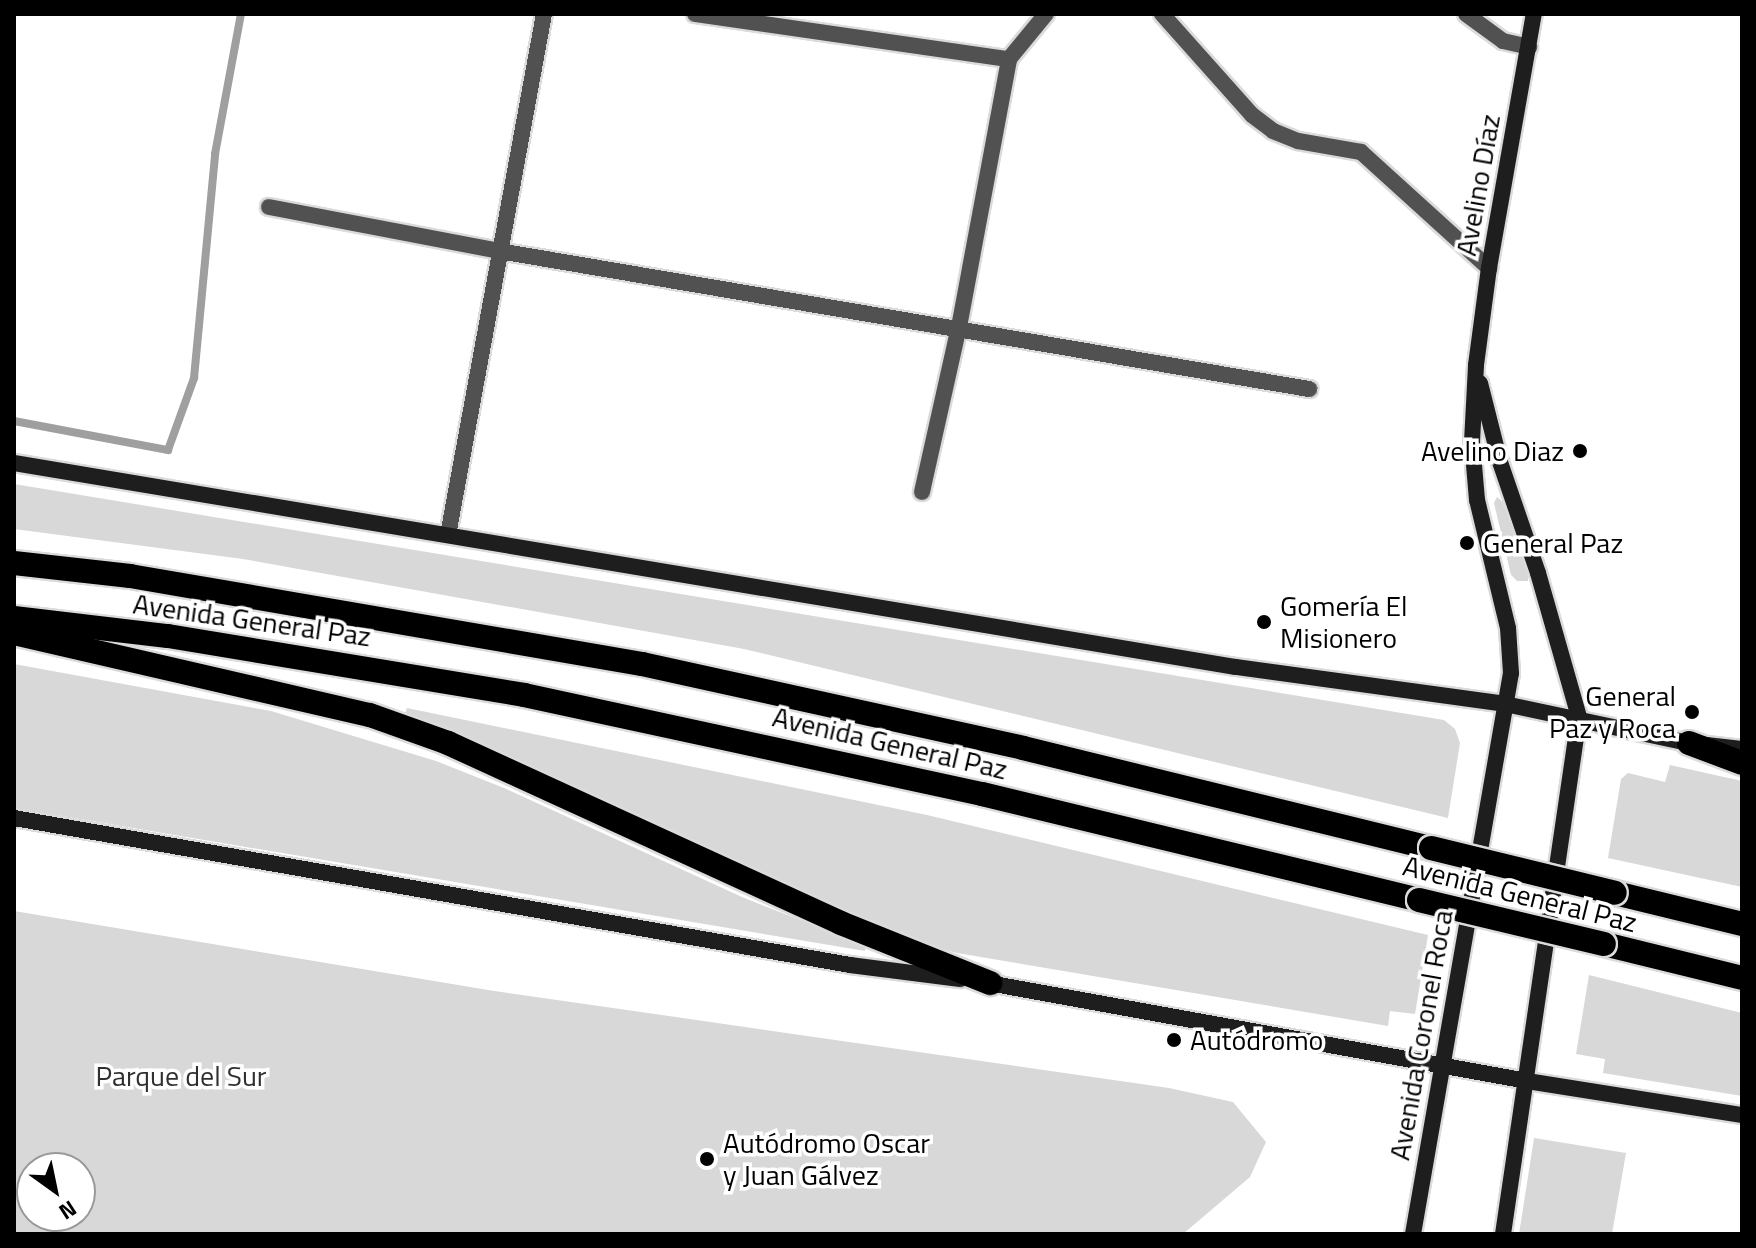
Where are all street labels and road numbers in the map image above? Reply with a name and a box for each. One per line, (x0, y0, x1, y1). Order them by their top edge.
street label: Avelino Díaz (1449, 112, 1507, 258)
street label: Avenida General Paz (131, 587, 373, 653)
street label: Avenida General Paz (769, 700, 1011, 786)
street label: Avenida General Paz (1400, 849, 1640, 939)
street label: Avenida Coronel Roca (1382, 907, 1460, 1163)

